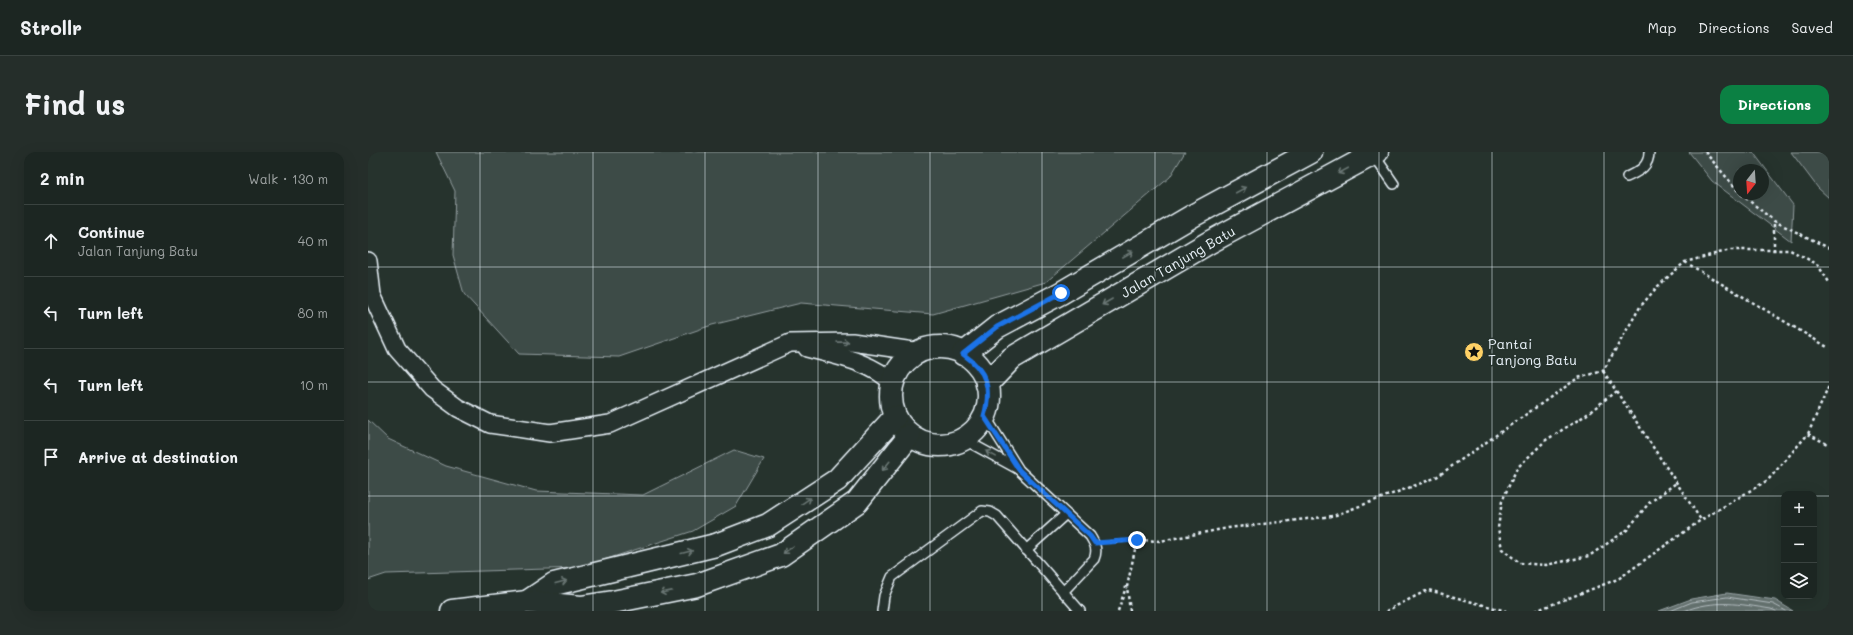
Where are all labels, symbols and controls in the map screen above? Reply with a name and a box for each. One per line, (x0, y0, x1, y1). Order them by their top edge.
text: Strollr (20, 15, 82, 40)
text: Map (1648, 18, 1676, 37)
text: Directions (1698, 18, 1769, 37)
text: Saved (1791, 18, 1833, 37)
button: Directions (1720, 85, 1829, 124)
text: Find us (24, 86, 125, 122)
north arrow (1733, 164, 1769, 200)
text: 2 min (40, 167, 85, 189)
one-way arrow (1337, 168, 1349, 175)
text: Walk · 130 m (248, 170, 328, 187)
one-way arrow (1235, 185, 1247, 193)
street label: Jalan Tanjung Batu (1117, 221, 1238, 302)
text: Continue (78, 222, 145, 242)
icon: ahead (40, 230, 62, 252)
text: 40 m (298, 232, 328, 249)
text: Jalan Tanjung Batu (78, 242, 198, 259)
one-way arrow (1122, 249, 1134, 257)
route start (1052, 284, 1070, 302)
one-way arrow (1101, 298, 1113, 306)
icon: left (40, 302, 62, 324)
text: Turn left (78, 303, 143, 323)
text: 80 m (298, 304, 328, 321)
place label: Pantai Tanjong Batu (1488, 334, 1577, 369)
one-way arrow (836, 338, 849, 346)
place icon: Pantai Tanjong Batu (1463, 341, 1485, 363)
icon: left (40, 374, 62, 396)
text: Turn left (78, 375, 143, 395)
text: 10 m (300, 376, 328, 393)
icon: arrive (40, 446, 62, 468)
text: Arrive at destination (78, 447, 238, 467)
one-way arrow (985, 450, 997, 458)
one-way arrow (882, 460, 890, 471)
map controls (1781, 491, 1817, 599)
button: + (1781, 491, 1817, 527)
one-way arrow (800, 497, 811, 505)
button: − (1781, 527, 1817, 563)
route end (1128, 531, 1146, 549)
one-way arrow (783, 546, 794, 554)
one-way arrow (680, 548, 693, 556)
button: layers (1781, 563, 1817, 599)
one-way arrow (554, 578, 567, 586)
one-way arrow (660, 588, 673, 596)

